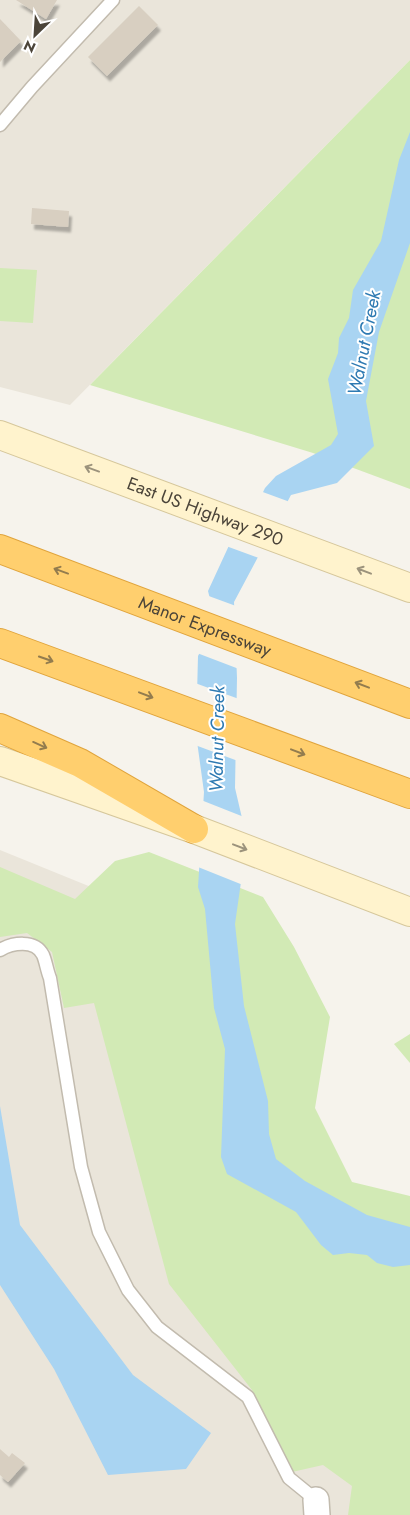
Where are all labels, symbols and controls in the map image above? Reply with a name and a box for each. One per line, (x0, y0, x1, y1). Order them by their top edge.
north arrow (10, 10, 60, 60)
text: N (20, 35, 39, 58)
water label: Walnut Creek (341, 287, 388, 398)
one-way arrow (85, 464, 100, 473)
street label: East US Highway 290 (123, 471, 287, 553)
one-way arrow (53, 566, 69, 575)
one-way arrow (357, 566, 373, 575)
street label: Manor Expressway (135, 589, 275, 663)
one-way arrow (38, 655, 53, 664)
one-way arrow (355, 680, 370, 689)
water label: Walnut Creek (203, 685, 231, 792)
one-way arrow (138, 691, 153, 700)
one-way arrow (32, 741, 47, 751)
one-way arrow (290, 748, 305, 757)
one-way arrow (231, 843, 247, 852)

